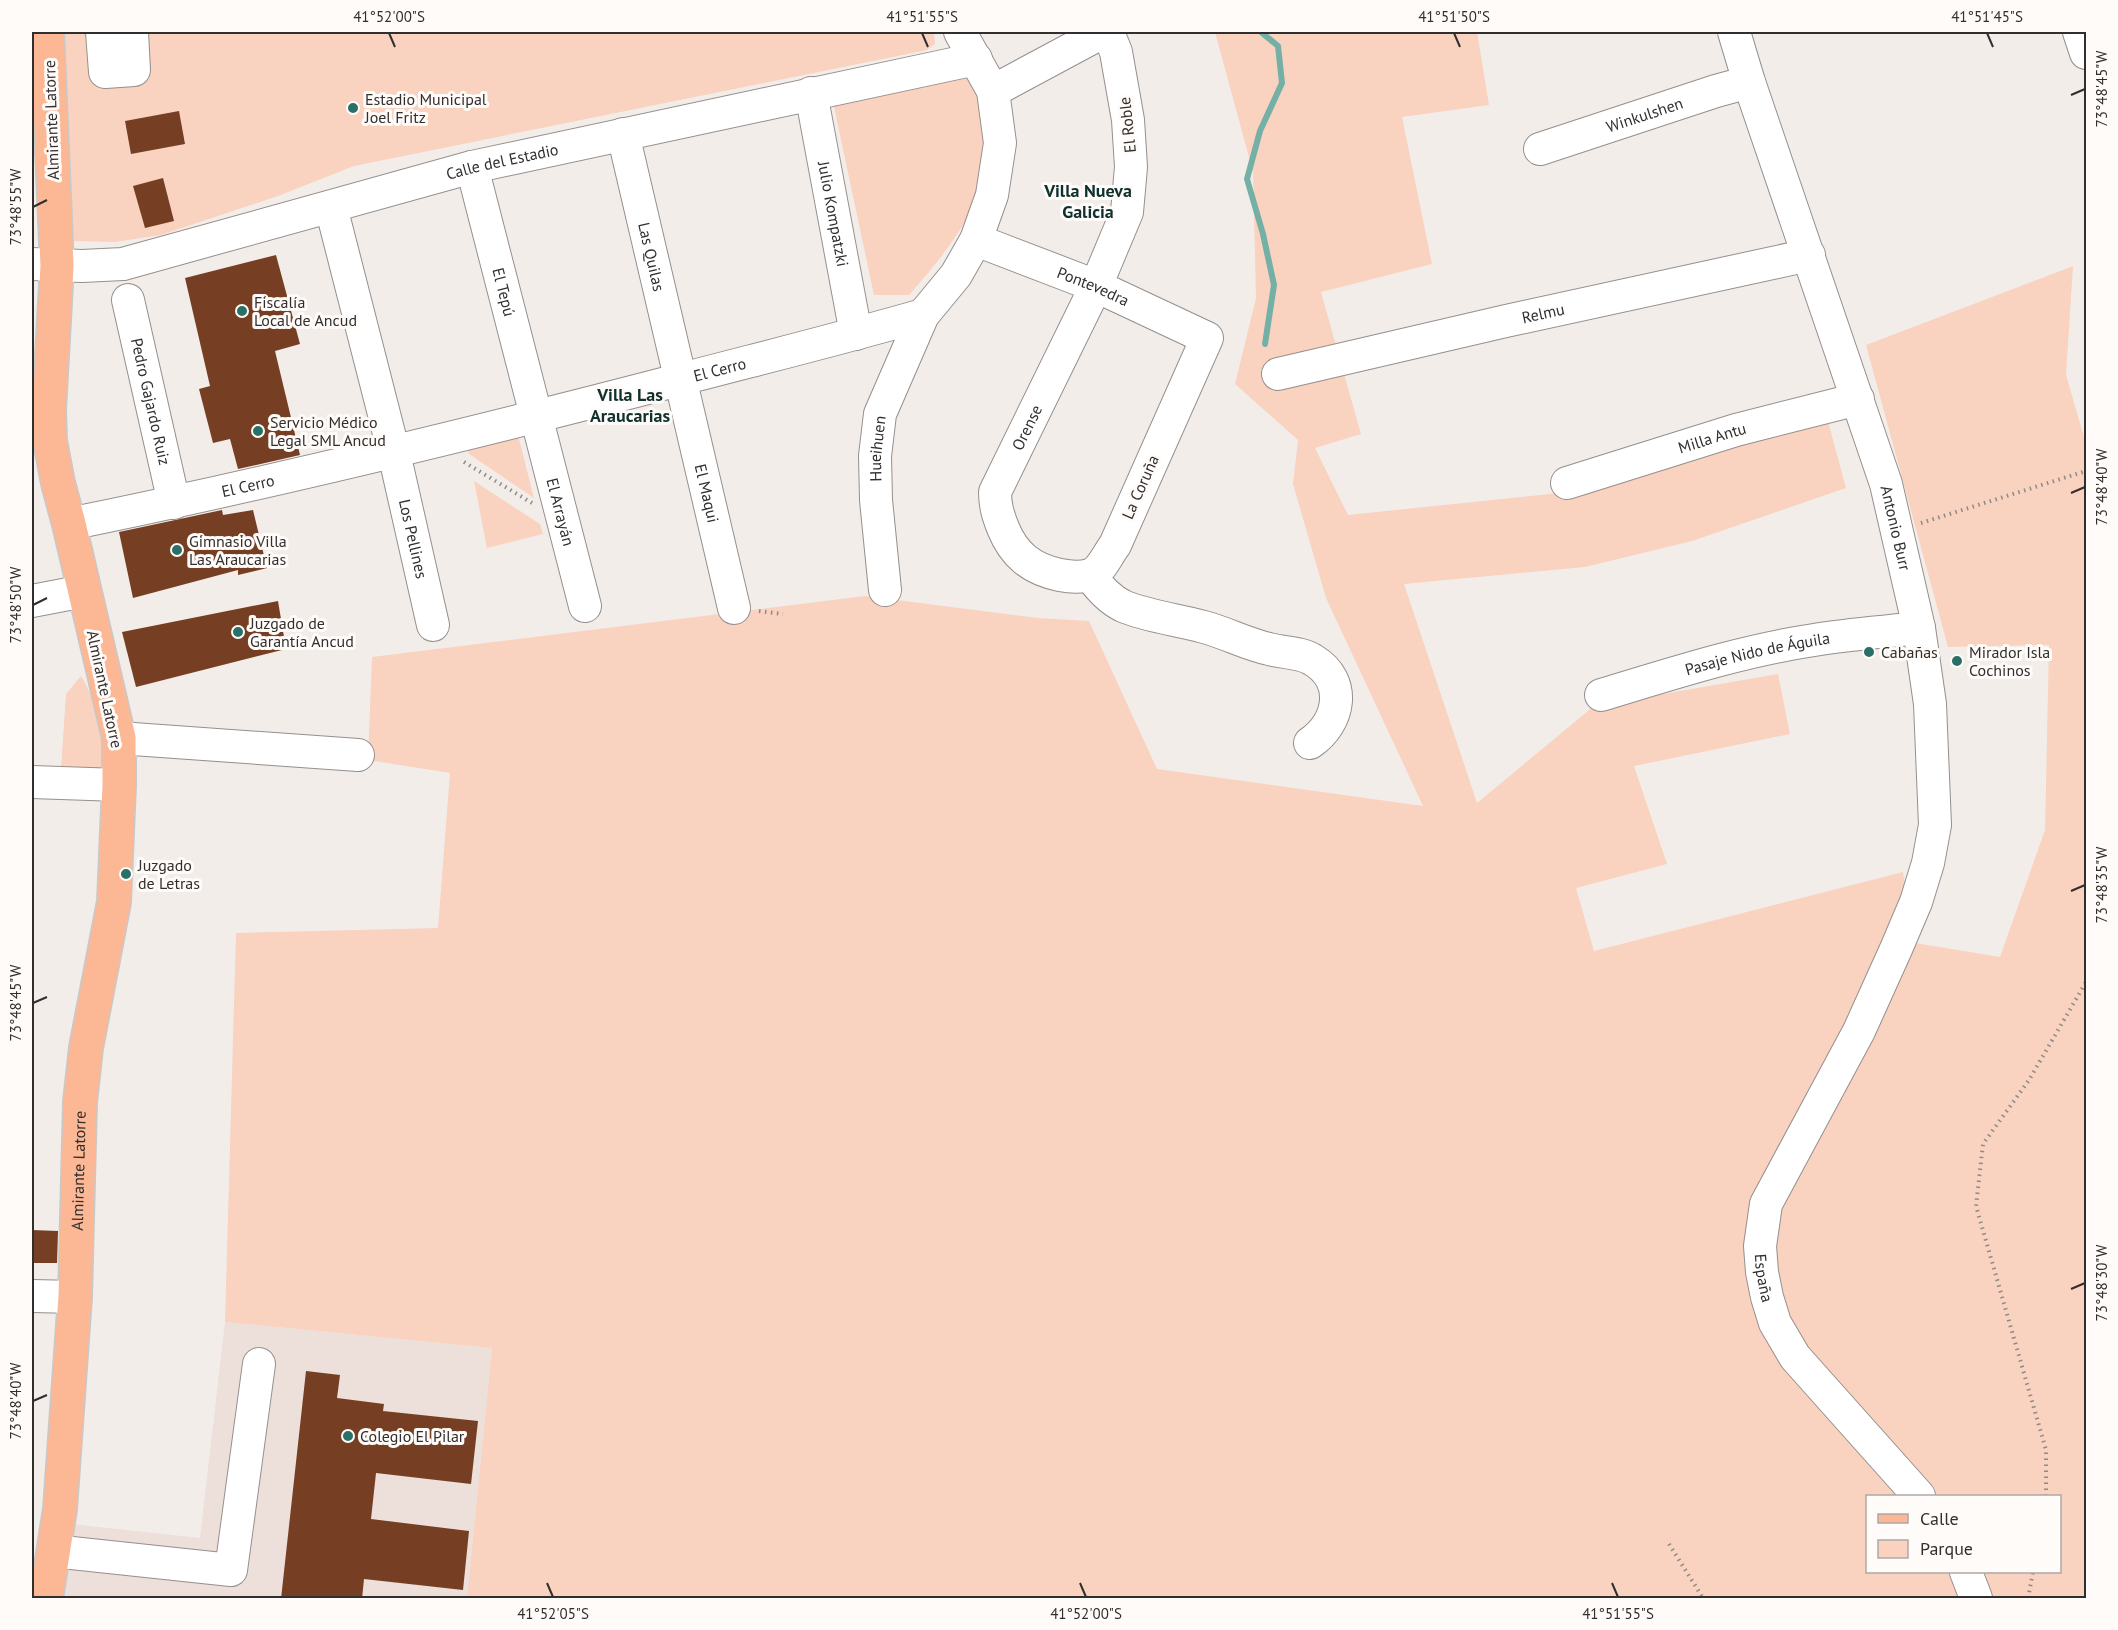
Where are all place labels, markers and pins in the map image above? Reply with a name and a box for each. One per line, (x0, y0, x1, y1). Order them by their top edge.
place label: Estadio Municipal Joel Fritz (364, 89, 487, 127)
marker: Estadio Municipal Joel Fritz (346, 101, 360, 115)
place label: Fiscalía Local de Ancud (254, 292, 357, 330)
marker: Fiscalía Local de Ancud (235, 304, 249, 318)
place label: Servicio Médico Legal SML Ancud (270, 412, 386, 450)
marker: Servicio Médico Legal SML Ancud (251, 424, 265, 438)
place label: Gimnasio Villa Las Araucarias (189, 531, 287, 569)
marker: Gimnasio Villa Las Araucarias (170, 543, 184, 557)
place label: Juzgado de Garantía Ancud (249, 613, 354, 651)
marker: Juzgado de Garantía Ancud (231, 625, 245, 639)
place label: Cabañas (1881, 642, 1938, 662)
place label: Mirador Isla Cochinos (1969, 642, 2050, 680)
marker: Cabañas (1862, 645, 1876, 659)
marker: Mirador Isla Cochinos (1950, 654, 1964, 668)
place label: Juzgado de Letras (137, 855, 200, 893)
marker: Juzgado de Letras (119, 867, 133, 881)
place label: Colegio El Pilar (360, 1426, 465, 1446)
marker: Colegio El Pilar (341, 1429, 355, 1443)

